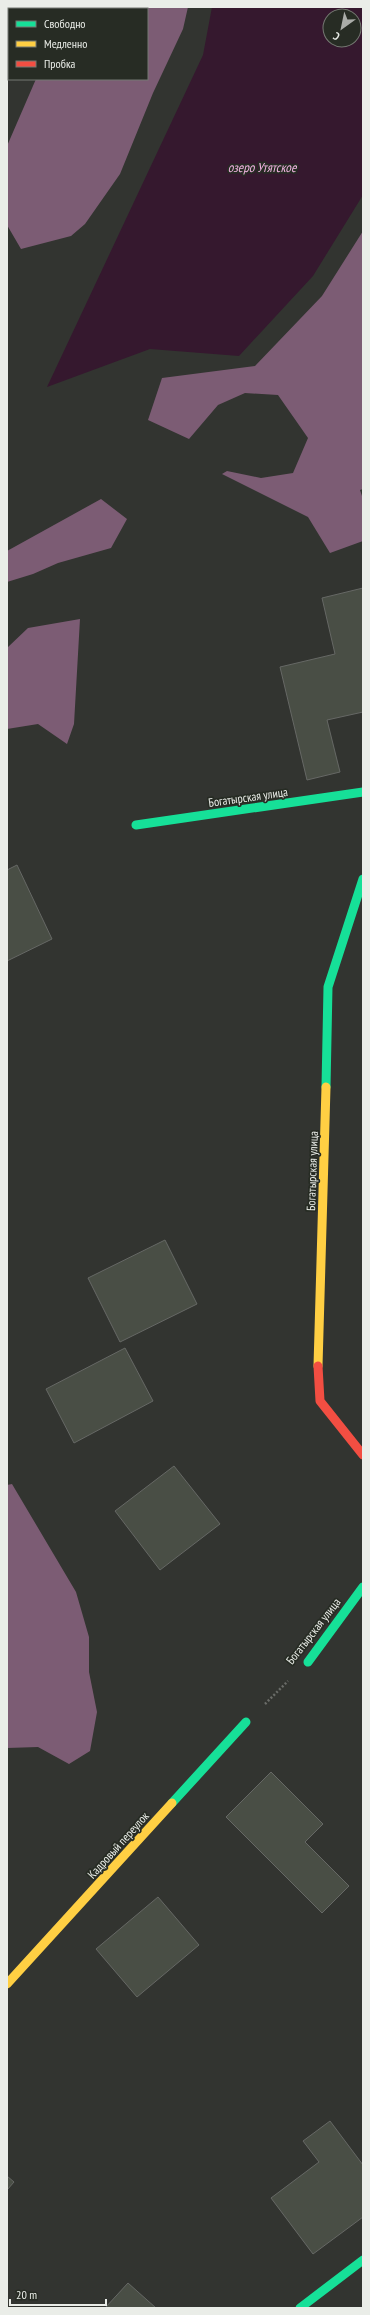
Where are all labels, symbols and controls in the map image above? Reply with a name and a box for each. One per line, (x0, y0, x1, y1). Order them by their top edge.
legend (8, 8, 148, 80)
north arrow (322, 8, 362, 48)
text: Свободно (44, 16, 86, 31)
text: С (331, 29, 342, 44)
text: Медленно (44, 36, 87, 51)
text: Пробка (44, 56, 76, 71)
water label: озеро Утятское (228, 159, 298, 176)
street label: Богатырская улица (207, 784, 289, 810)
street label: Богатырская улица (303, 1131, 321, 1211)
street label: Богатырская улица (283, 1595, 344, 1667)
street label: Кадровый переулок (84, 1808, 152, 1881)
scale bar (10, 2281, 106, 2307)
text: 20 m (16, 2287, 37, 2302)

